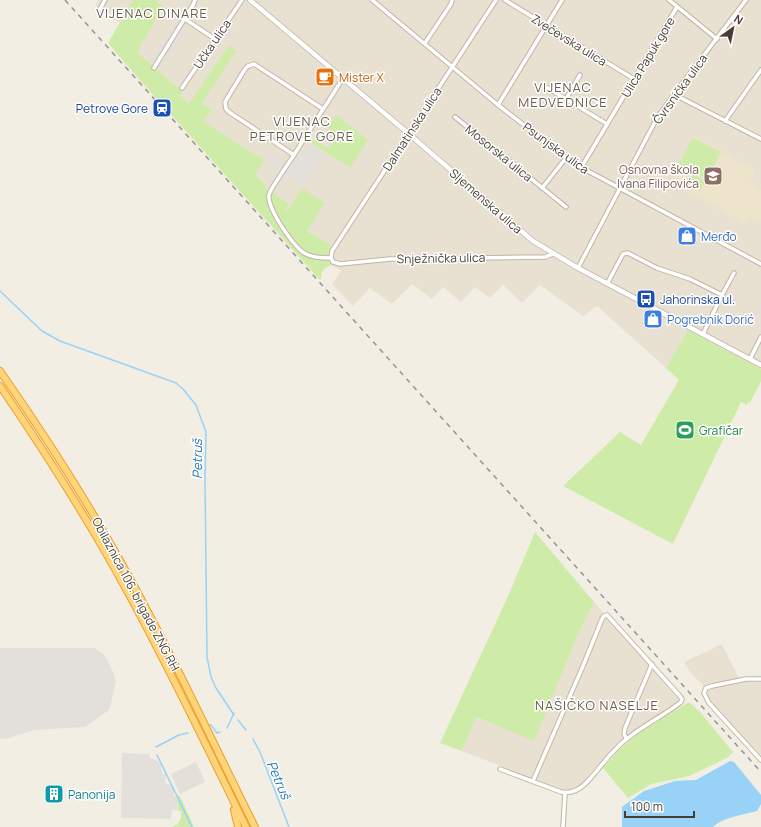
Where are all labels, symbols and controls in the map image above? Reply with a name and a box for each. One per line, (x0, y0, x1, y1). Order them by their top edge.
district label: VIJENAC DINARE (96, 4, 208, 22)
north arrow (713, 8, 753, 48)
street label: Zvečevska ulica (528, 10, 610, 70)
text: N (731, 11, 746, 28)
street label: Ulica Papuk gore (617, 13, 679, 101)
street label: Učka ulica (189, 16, 235, 72)
street label: Čvrsnička ulica (649, 51, 711, 127)
cafe icon: Mister X (314, 66, 336, 88)
place label: Mister X (339, 69, 384, 86)
district label: VIJENAC MEDVEDNICE (518, 78, 608, 111)
street label: Dalmatinska ulica (379, 84, 445, 174)
station icon: Petrove Gore (151, 97, 173, 119)
place label: Petrove Gore (76, 100, 148, 117)
district label: VIJENAC PETROVE GORE (250, 112, 354, 145)
street label: Psunjska ulica (519, 118, 593, 178)
street label: Mosorska ulica (462, 121, 536, 185)
place label: Osnovna škola Ivana Filipovića (617, 161, 699, 192)
street label: Sljemenska ulica (446, 165, 526, 237)
school or university icon: Osnovna škola Ivana Filipovića (702, 165, 724, 187)
shop icon: Merđo (676, 225, 698, 247)
place label: Merđo (701, 228, 737, 245)
street label: Snježnička ulica (397, 249, 485, 267)
bus stop icon: Jahorinska ul. (635, 288, 657, 310)
place label: Jahorinska ul. (660, 291, 735, 308)
shop icon: Pogrebnik Dorić (642, 308, 664, 330)
place label: Pogrebnik Dorić (667, 311, 754, 328)
sports icon: Grafičar (674, 419, 696, 441)
place label: Grafičar (699, 422, 744, 439)
water label: Petruš (188, 438, 206, 479)
street label: Obilaznica 106. brigade ZNG RH (88, 514, 184, 674)
district label: NAŠIČKO NASELJE (535, 696, 659, 714)
water label: Petruš (263, 758, 296, 803)
building icon: Panonija (43, 783, 65, 805)
place label: Panonija (68, 786, 115, 803)
scale bar (625, 793, 694, 819)
text: 100 m (631, 798, 663, 815)

